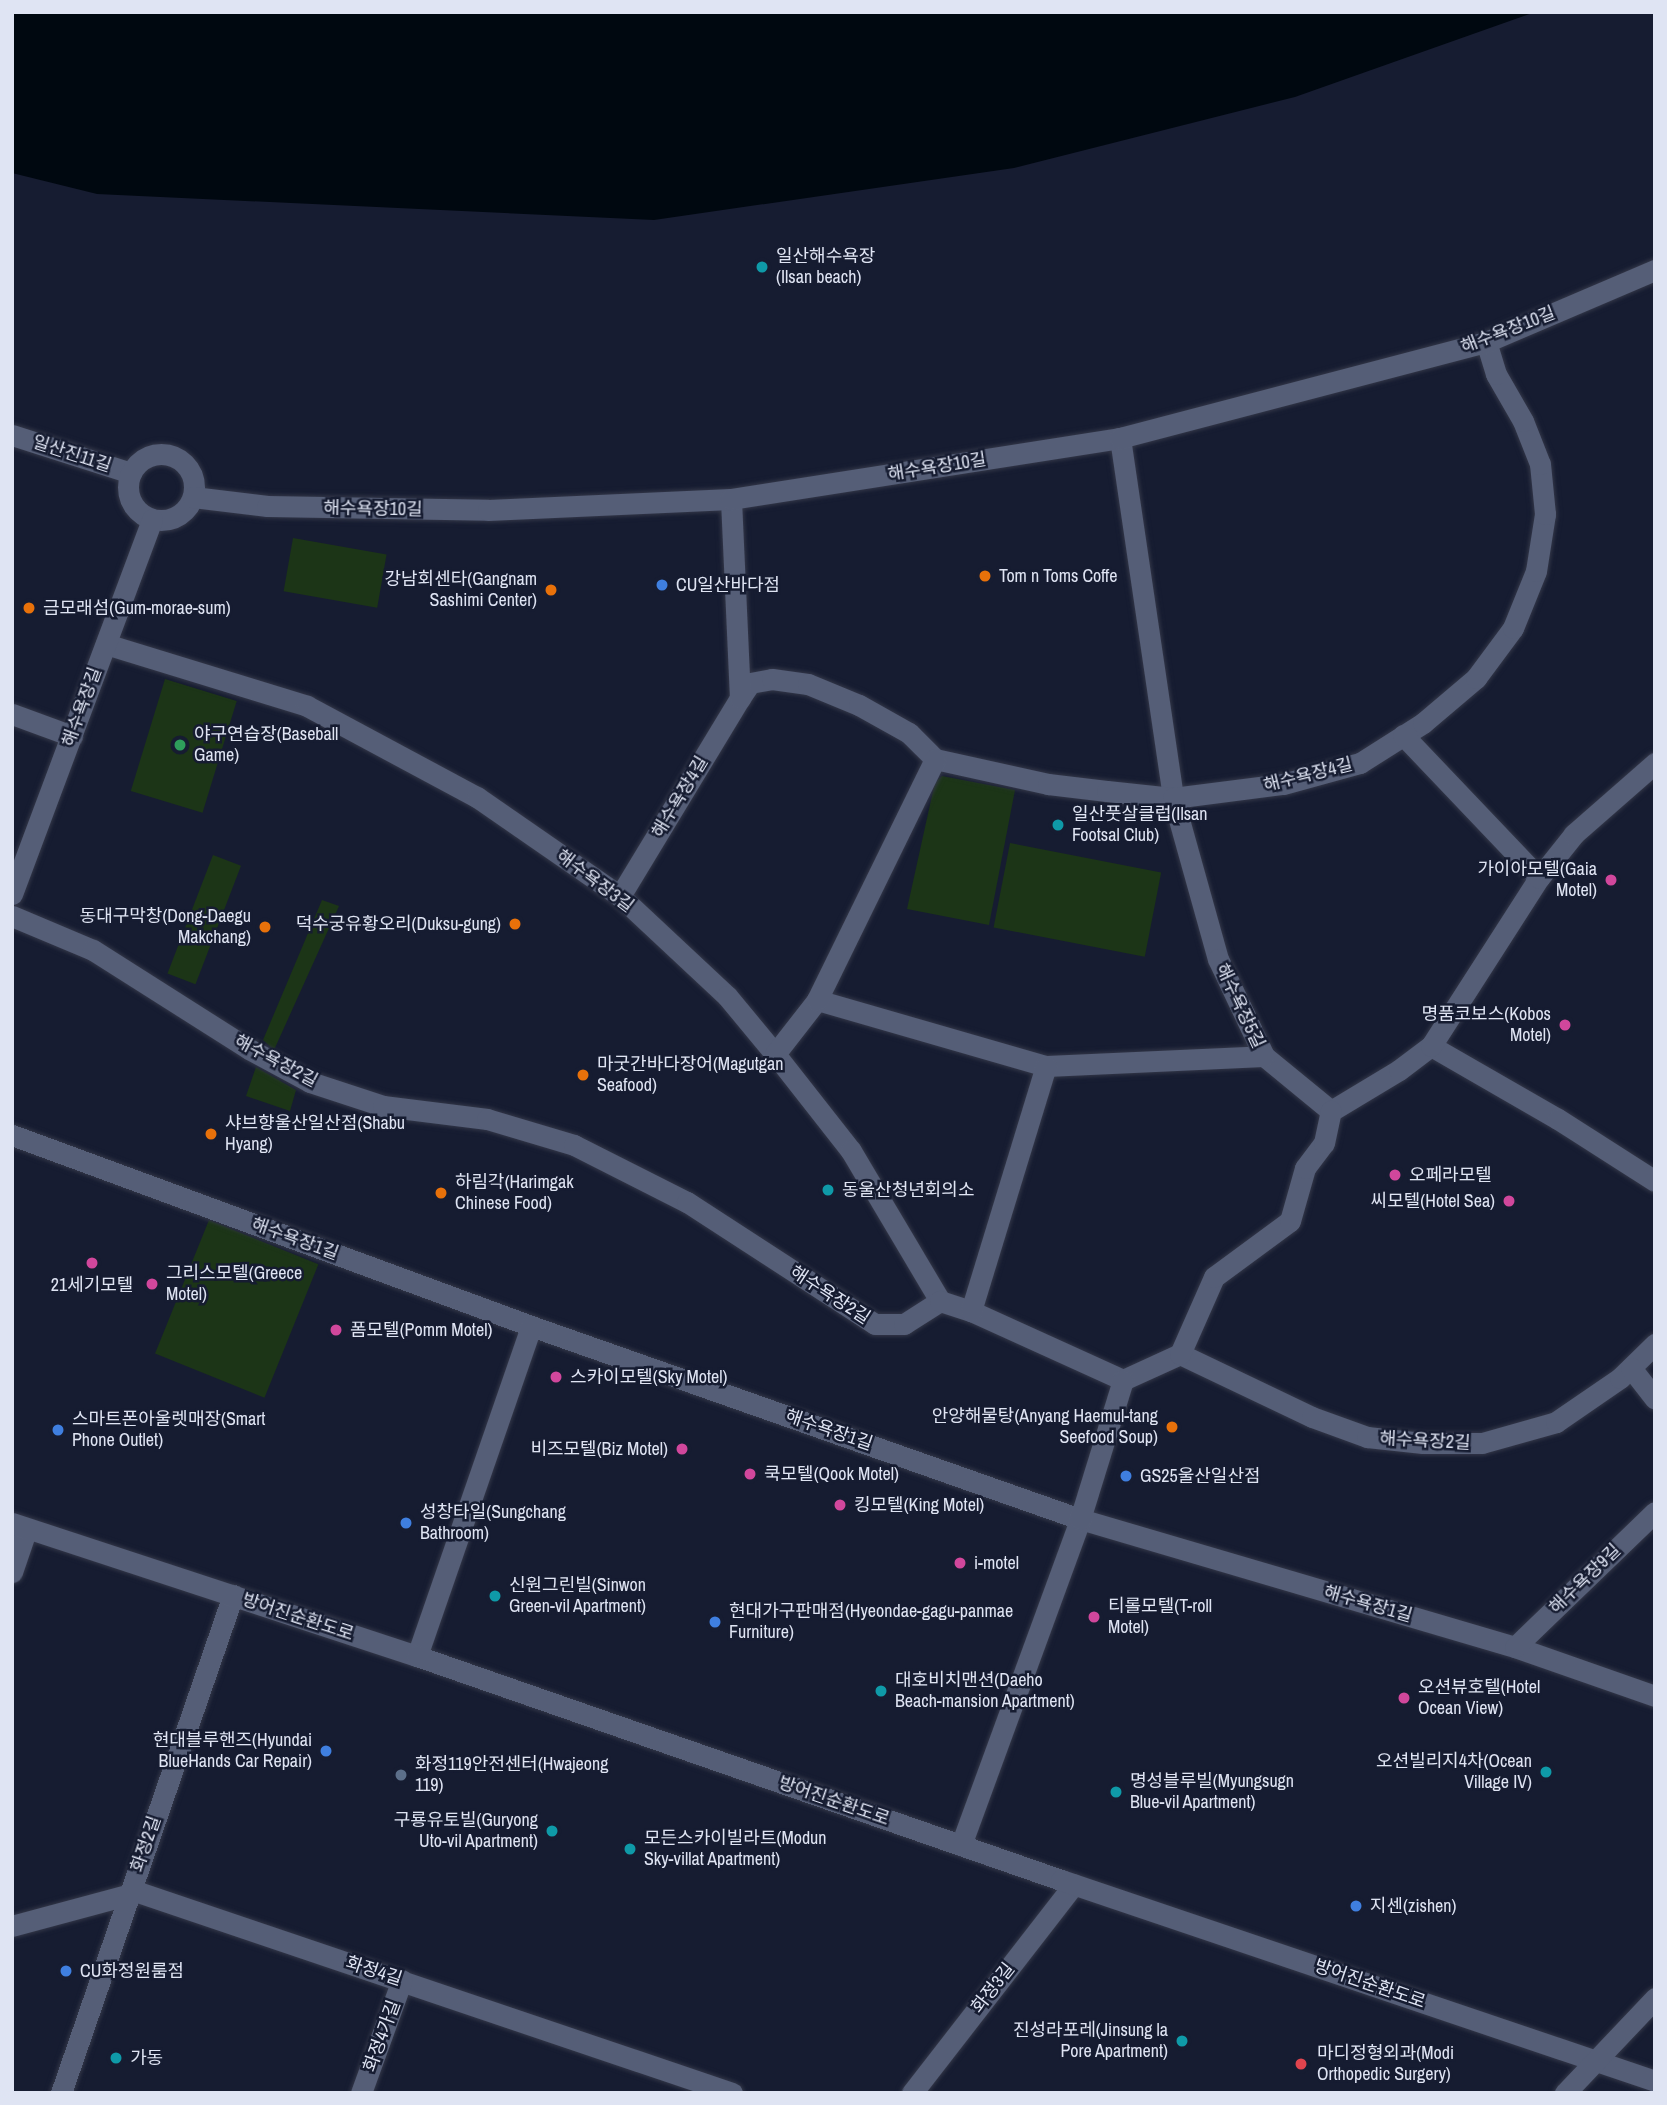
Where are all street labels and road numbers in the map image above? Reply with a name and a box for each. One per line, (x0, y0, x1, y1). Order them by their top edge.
street label: 해수욕장10길 (1458, 302, 1558, 358)
street label: 일산진11길 (30, 431, 114, 477)
street label: 해수욕장10길 (886, 449, 988, 485)
street label: 해수욕장10길 (323, 497, 423, 521)
street label: 해수욕장길 (58, 664, 106, 750)
street label: 해수욕장4길 (647, 752, 713, 842)
street label: 해수욕장4길 (1261, 754, 1355, 796)
street label: 해수욕장3길 (552, 845, 638, 917)
street label: 해수욕장5길 (1211, 960, 1269, 1052)
street label: 해수욕장2길 (231, 1030, 321, 1092)
street label: 해수욕장1길 (249, 1213, 341, 1265)
street label: 해수욕장2길 (786, 1261, 874, 1329)
street label: 해수욕장1길 (782, 1405, 876, 1455)
street label: 해수욕장2길 (1379, 1428, 1471, 1454)
street label: 해수욕장9길 (1545, 1540, 1625, 1618)
street label: 해수욕장1길 (1321, 1581, 1415, 1627)
street label: 방어진순환도로 (240, 1589, 356, 1645)
street label: 방어진순환도로 (776, 1772, 892, 1830)
street label: 화정2길 (126, 1813, 166, 1875)
street label: 화정4길 (343, 1952, 405, 1990)
street label: 방어진순환도로 (1312, 1955, 1428, 2013)
street label: 화정3길 (967, 1959, 1019, 2017)
street label: 화정4가길 (359, 1997, 405, 2075)

